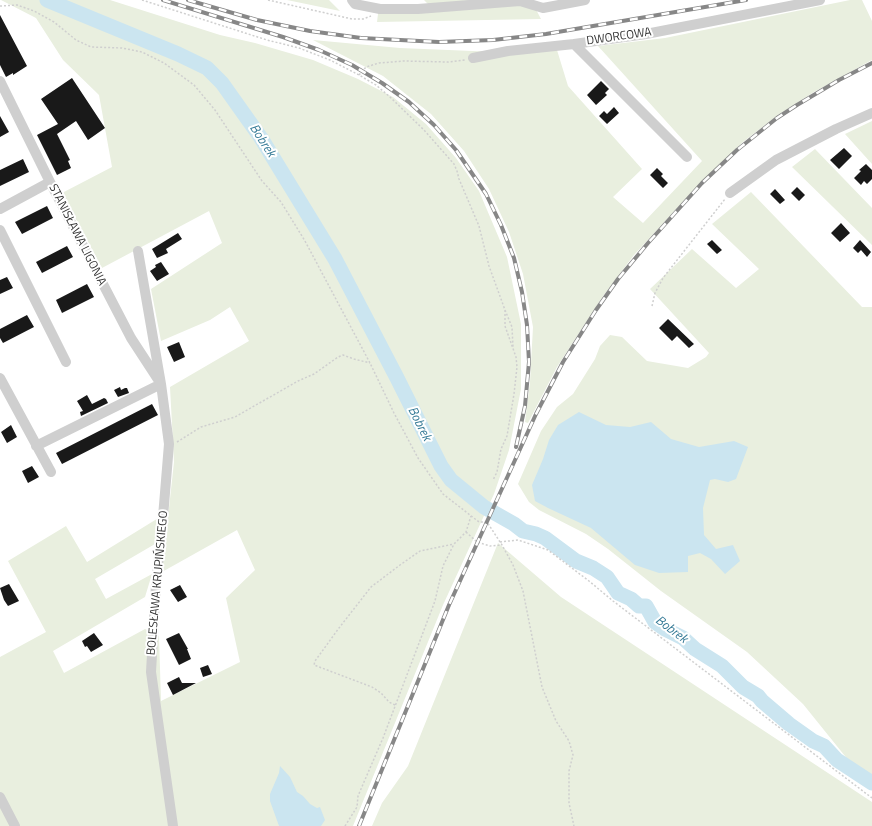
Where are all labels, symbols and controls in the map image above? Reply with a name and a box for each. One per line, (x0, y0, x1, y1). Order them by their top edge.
street label: DWORCOWA (586, 25, 652, 49)
water label: Bobrek (246, 122, 278, 160)
street label: STANISŁAWA LIGONIA (45, 182, 109, 288)
water label: Bobrek (404, 404, 434, 444)
street label: BOLESŁAWA KRUPIŃSKIEGO (144, 510, 172, 656)
water label: Bobrek (652, 613, 690, 647)

